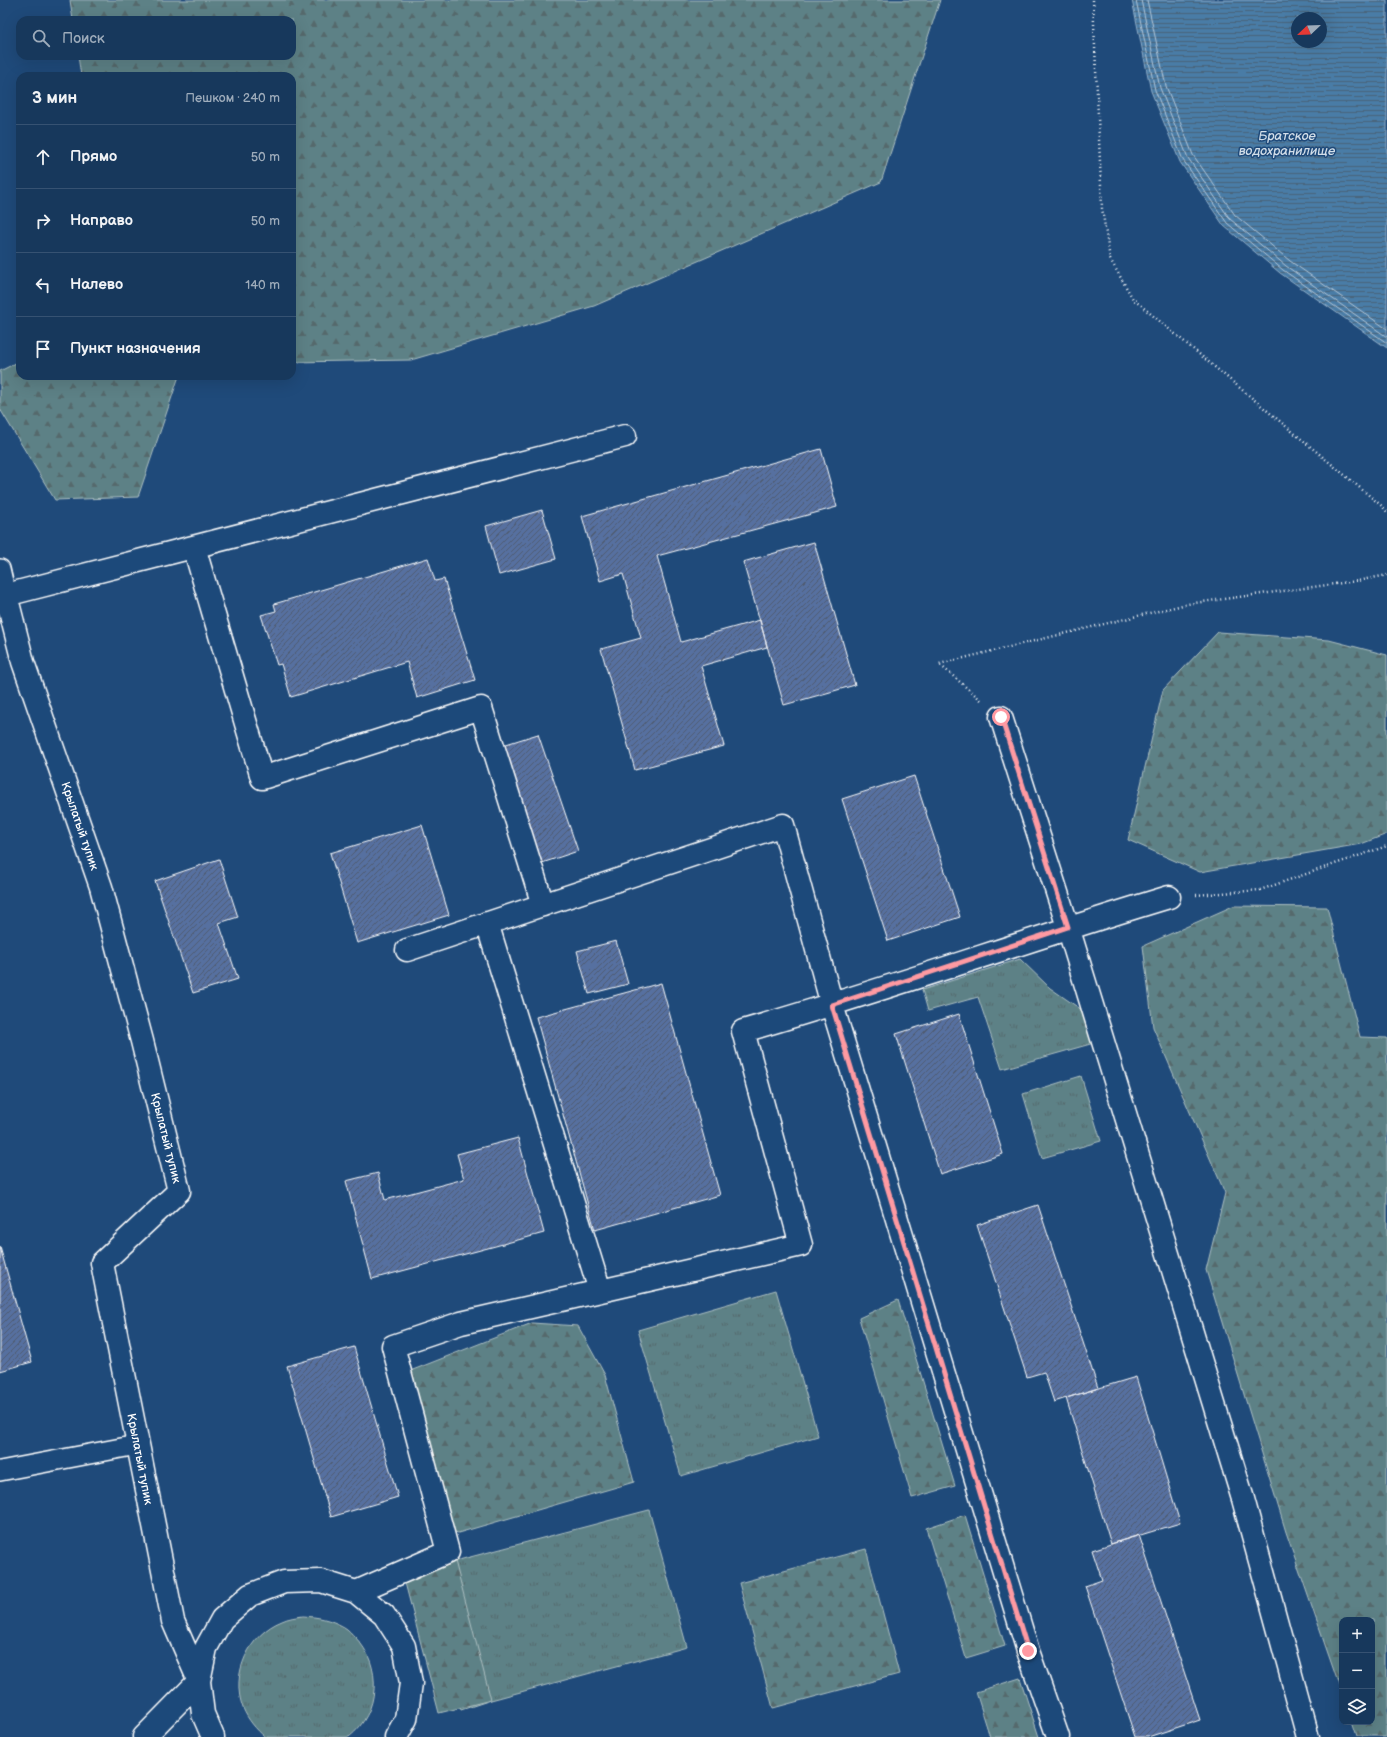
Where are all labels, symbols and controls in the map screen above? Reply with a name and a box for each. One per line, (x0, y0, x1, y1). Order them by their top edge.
north arrow (1291, 12, 1327, 48)
search box (16, 16, 296, 60)
icon: search (30, 27, 52, 49)
text: Поиск (62, 29, 105, 48)
text: 3 мин (32, 88, 77, 108)
text: Пешком · 240 m (185, 90, 280, 106)
water label: Братское водохранилище (1239, 128, 1336, 159)
icon: ahead (32, 146, 54, 168)
text: Прямо (70, 147, 117, 166)
text: 50 m (251, 149, 280, 165)
icon: right (32, 210, 54, 232)
text: Направо (70, 211, 133, 230)
text: 50 m (251, 213, 280, 229)
icon: left (32, 274, 54, 296)
text: Налево (70, 275, 123, 294)
text: 140 m (245, 277, 280, 293)
icon: arrive (32, 338, 54, 360)
text: Пункт назначения (70, 339, 201, 358)
route start (992, 708, 1010, 726)
street label: Крылатый тупик (57, 780, 102, 873)
street label: Крылатый тупик (147, 1091, 184, 1185)
street label: Крылатый тупик (123, 1412, 156, 1507)
map controls (1339, 1617, 1375, 1725)
button: + (1339, 1617, 1375, 1653)
route end (1019, 1642, 1037, 1660)
button: − (1339, 1653, 1375, 1689)
button: layers (1339, 1689, 1375, 1725)

